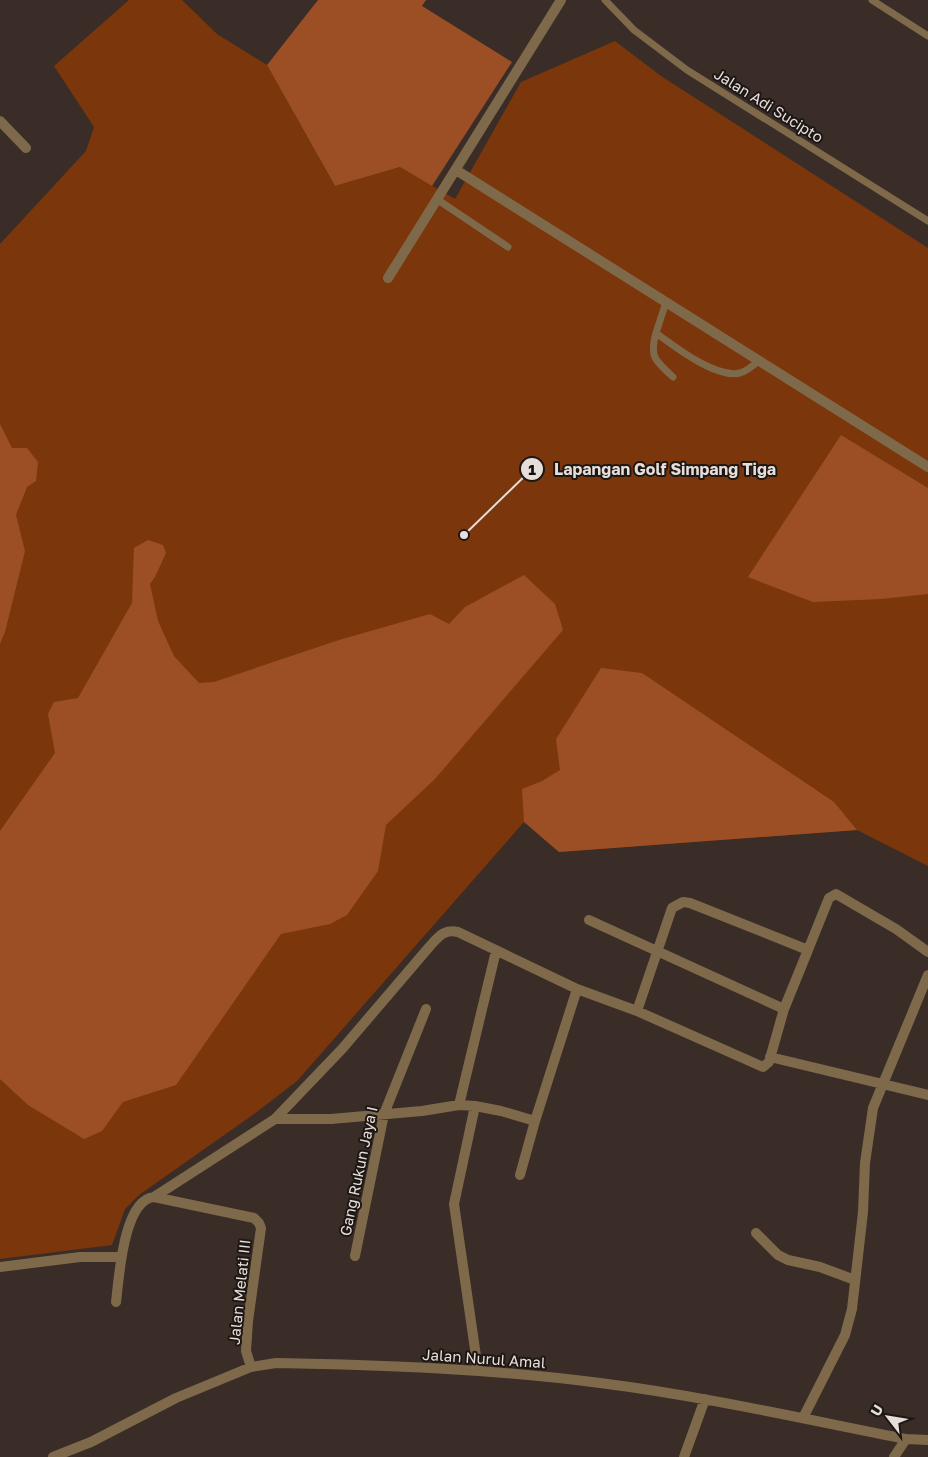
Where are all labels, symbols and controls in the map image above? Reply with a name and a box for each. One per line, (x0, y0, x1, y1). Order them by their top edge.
street label: Jalan Adi Sucipto (711, 64, 827, 146)
callout: Lapangan Golf Simpang Tiga (519, 454, 786, 485)
text: Lapangan Golf Simpang Tiga (554, 459, 776, 479)
text: 1 (528, 460, 536, 478)
street label: Gang Rukun Jaya I (335, 1105, 381, 1237)
street label: Jalan Melati III (225, 1239, 253, 1345)
street label: Jalan Nurul Amal (422, 1345, 546, 1371)
north arrow (863, 1392, 913, 1442)
text: U (867, 1401, 886, 1419)

